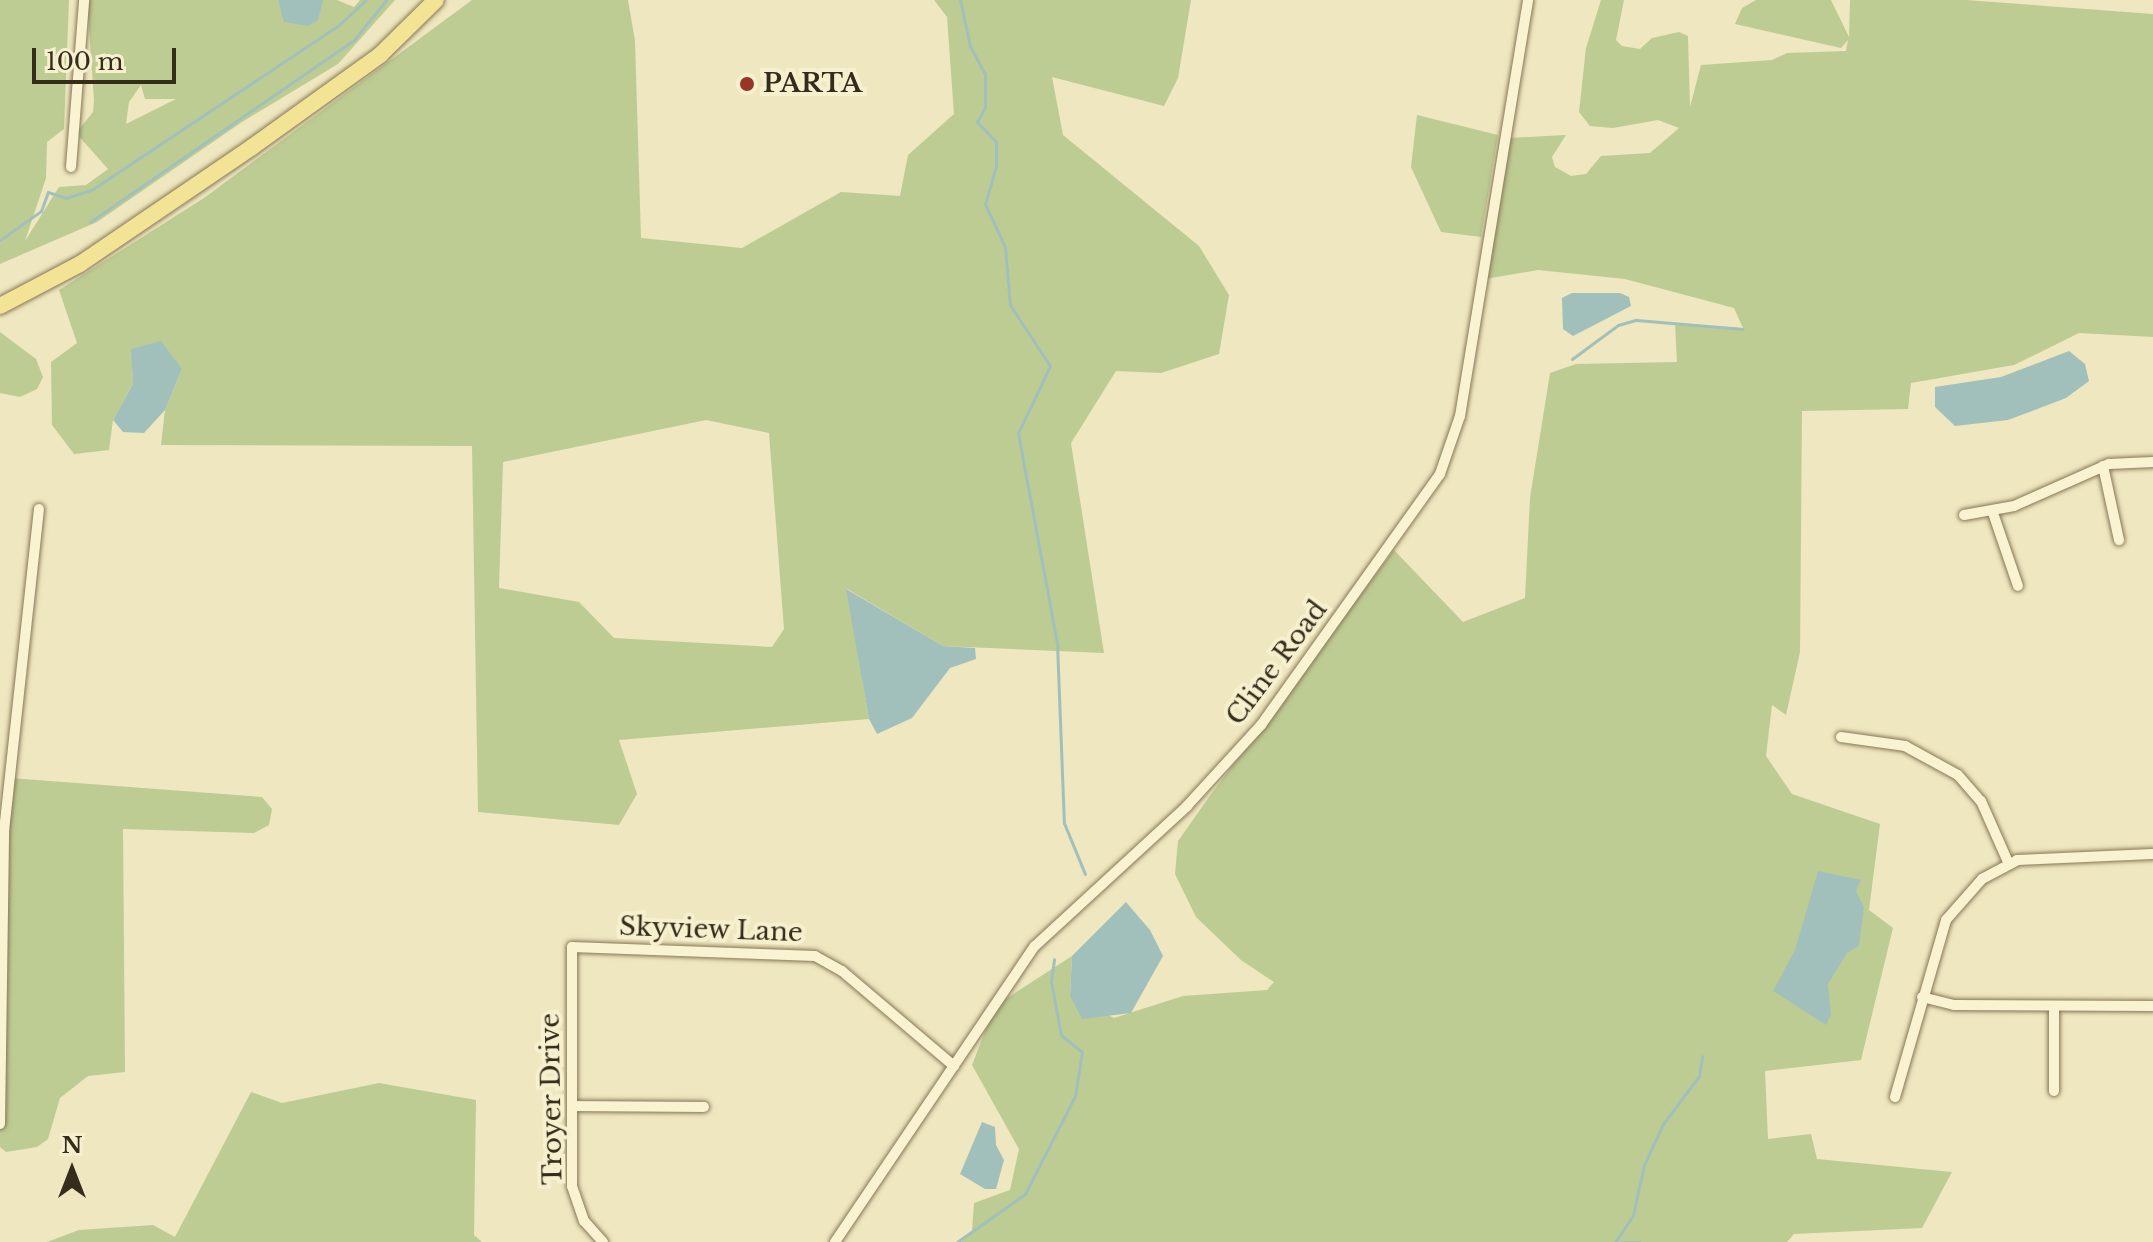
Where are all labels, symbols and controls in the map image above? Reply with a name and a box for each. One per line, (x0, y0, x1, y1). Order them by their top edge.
scale bar (36, 32, 180, 82)
text: 100 m (46, 47, 124, 76)
place label: PARTA (763, 68, 862, 100)
marker: PARTA (738, 75, 756, 93)
street label: Cline Road (1220, 595, 1334, 731)
street label: Skyview Lane (618, 911, 804, 949)
street label: Troyer Drive (535, 1012, 569, 1186)
north arrow (32, 1130, 112, 1210)
text: N (62, 1132, 82, 1159)

